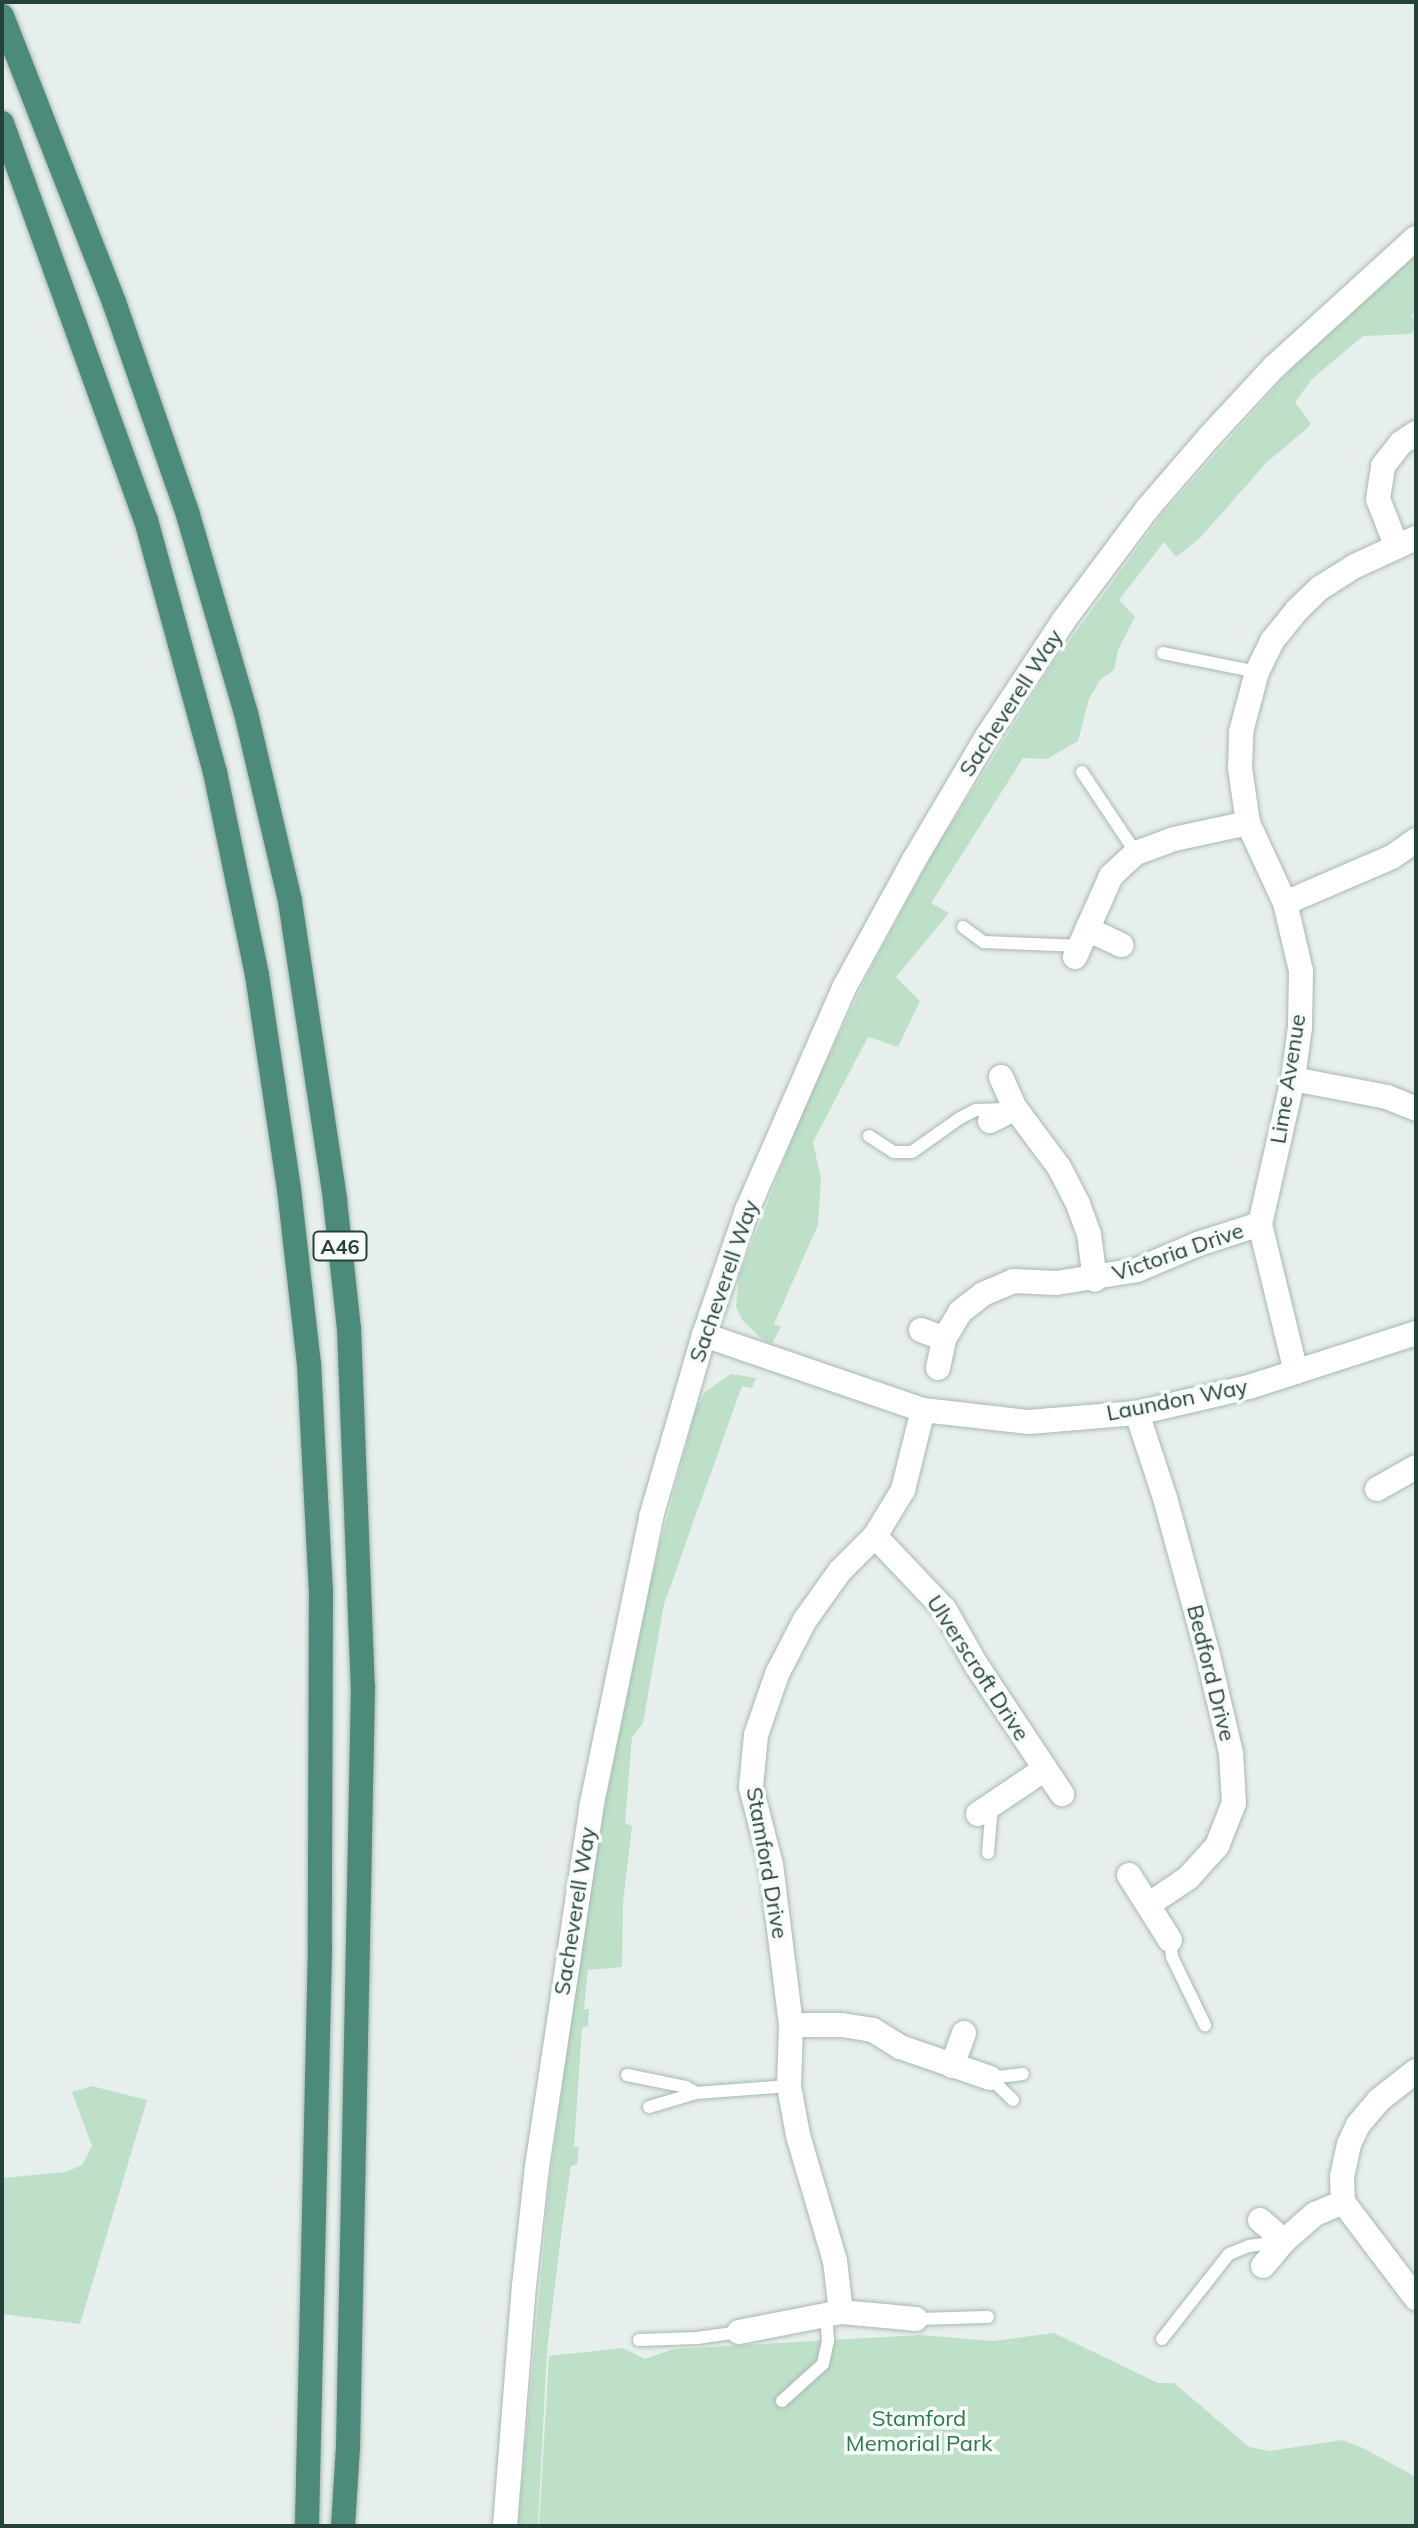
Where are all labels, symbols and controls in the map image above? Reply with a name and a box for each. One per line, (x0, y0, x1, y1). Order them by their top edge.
street label: Sacheverell Way (954, 625, 1068, 781)
street label: Lime Avenue (1265, 1012, 1311, 1146)
street label: Sacheverell Way (684, 1196, 764, 1366)
street label: Victoria Drive (1109, 1217, 1247, 1287)
road number: A46 (312, 1230, 368, 1262)
street label: Laundon Way (1104, 1373, 1250, 1427)
street label: Ulverscroft Drive (921, 1590, 1035, 1746)
street label: Bedford Drive (1181, 1602, 1241, 1744)
street label: Stamford Drive (741, 1785, 793, 1941)
street label: Sacheverell Way (549, 1825, 601, 1997)
park label: Stamford Memorial Park (846, 2405, 992, 2456)

